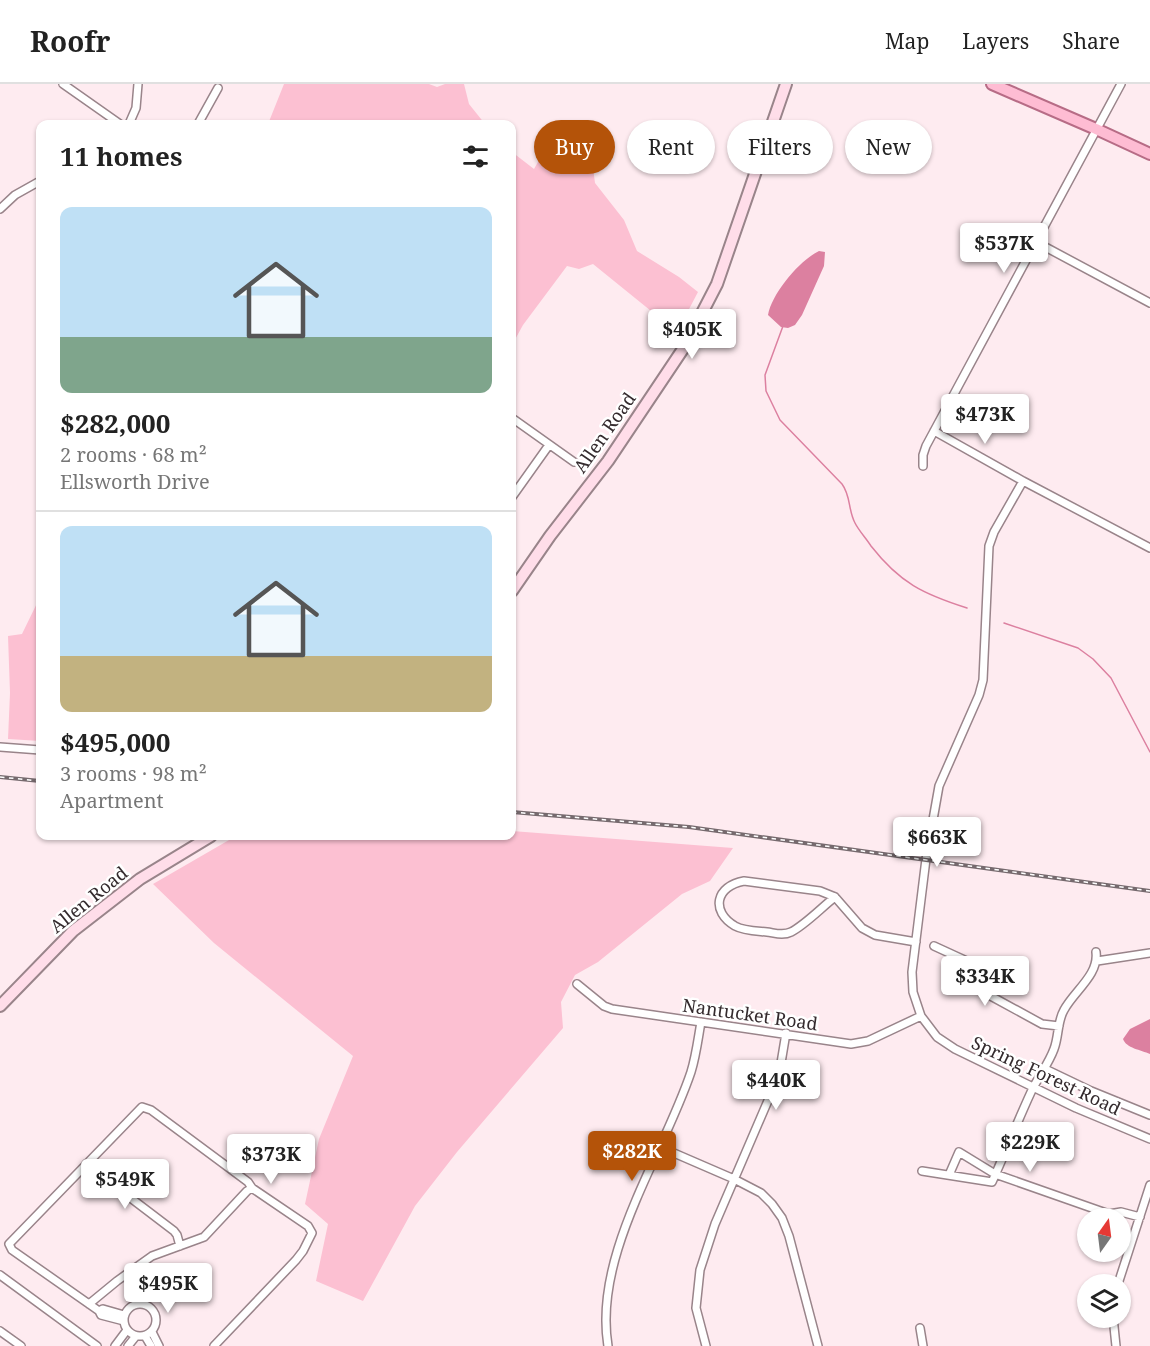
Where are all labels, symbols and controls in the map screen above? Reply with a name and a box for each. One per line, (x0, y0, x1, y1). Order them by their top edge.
text: Roofr (30, 22, 110, 60)
text: Map (885, 27, 929, 55)
text: Layers (962, 27, 1029, 55)
text: Share (1062, 27, 1120, 55)
chip: Buy (534, 120, 615, 174)
chip: Rent (627, 120, 715, 174)
chip: Filters (727, 120, 833, 174)
chip: New (845, 120, 932, 174)
text: 11 homes (60, 138, 182, 174)
icon: filters (459, 140, 492, 173)
pin: $537K (962, 223, 1046, 274)
text: $537K (974, 229, 1034, 256)
icon: home (222, 246, 330, 354)
pin: $405K (650, 309, 734, 360)
text: $405K (662, 315, 722, 342)
street label: Allen Road (568, 387, 641, 477)
pin: $473K (943, 394, 1027, 445)
text: $473K (955, 400, 1015, 427)
text: $282,000 (60, 405, 170, 441)
text: 2 rooms · 68 m² (60, 441, 207, 468)
text: Ellsworth Drive (60, 468, 210, 495)
icon: home (222, 565, 330, 673)
text: $495,000 (60, 724, 170, 760)
text: 3 rooms · 98 m² (60, 760, 207, 787)
text: Apartment (60, 787, 164, 814)
pin: $663K (895, 817, 979, 868)
text: $663K (907, 823, 967, 850)
street label: Allen Road (45, 861, 132, 938)
pin: $334K (943, 956, 1027, 1007)
text: $334K (955, 962, 1015, 989)
street label: Nantucket Road (681, 993, 819, 1035)
street label: Spring Forest Road (968, 1030, 1125, 1120)
pin: $440K (734, 1060, 818, 1111)
text: $440K (746, 1066, 806, 1093)
pin: $229K (988, 1122, 1072, 1173)
text: $229K (1000, 1128, 1060, 1155)
pin: $282K (590, 1131, 674, 1182)
pin: $373K (229, 1134, 313, 1185)
text: $282K (602, 1137, 662, 1164)
text: $373K (241, 1140, 301, 1167)
pin: $549K (83, 1159, 167, 1210)
text: $549K (95, 1165, 155, 1192)
north arrow (1077, 1208, 1131, 1262)
map controls (1077, 1208, 1131, 1328)
pin: $495K (126, 1263, 210, 1314)
text: $495K (138, 1269, 198, 1296)
button: layers (1077, 1274, 1131, 1328)

